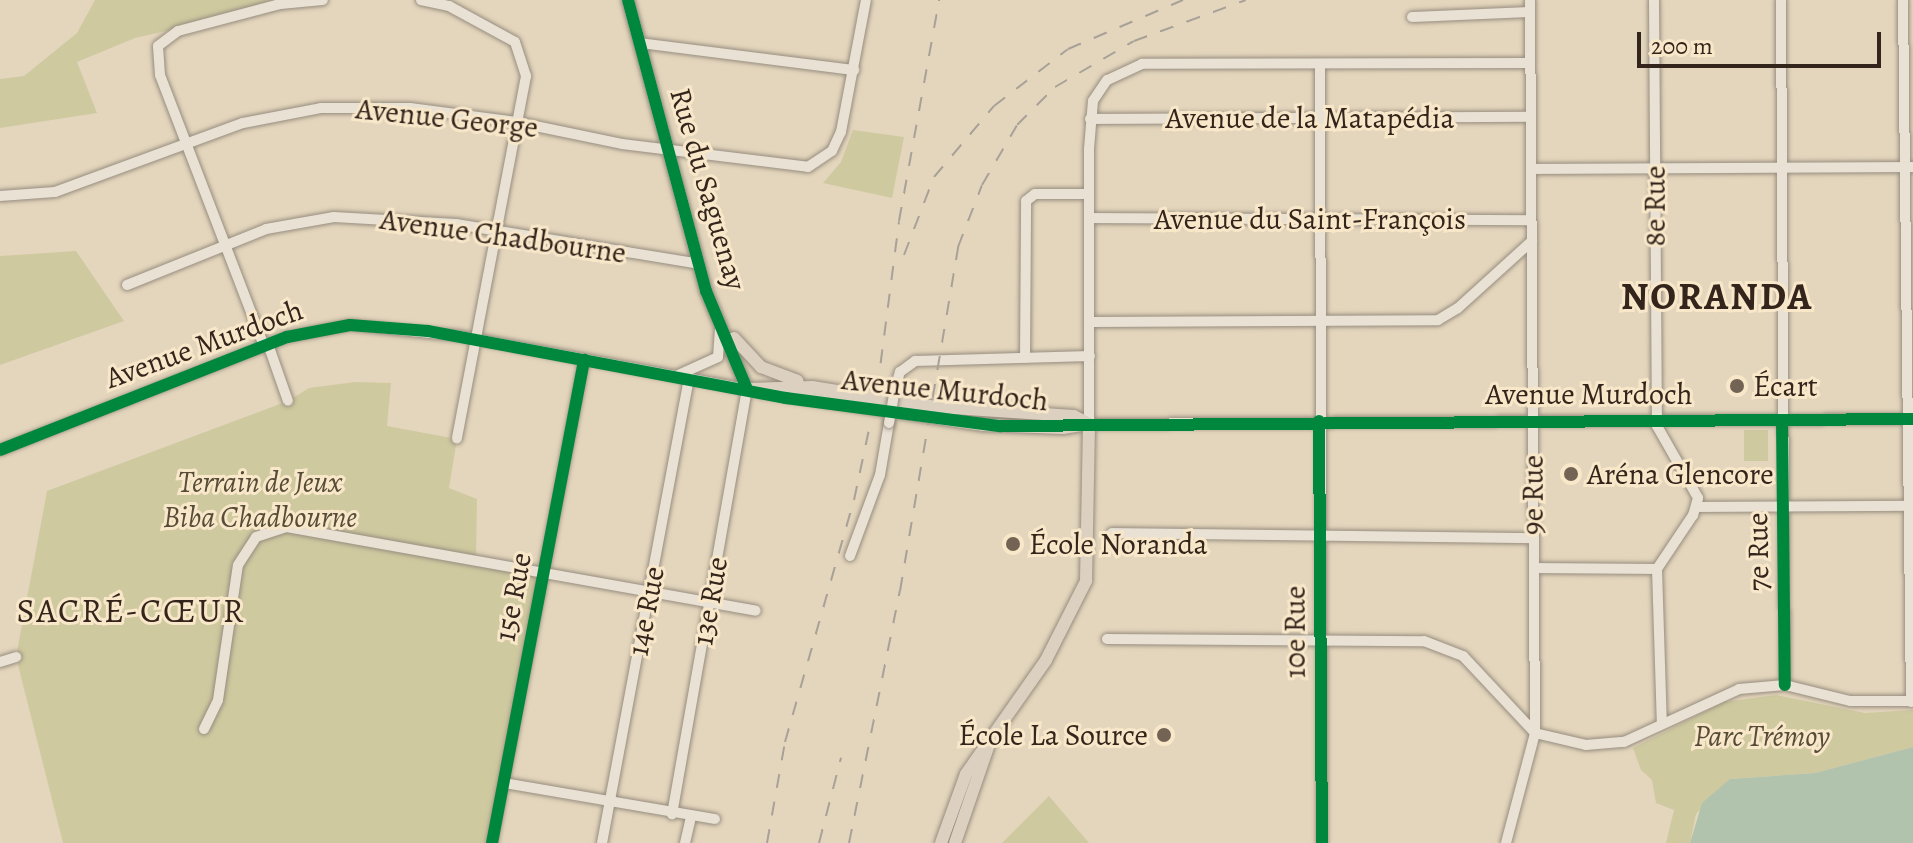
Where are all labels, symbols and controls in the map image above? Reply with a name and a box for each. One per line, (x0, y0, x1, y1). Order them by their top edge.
scale bar (1641, 16, 1885, 66)
text: 200 m (1651, 30, 1713, 62)
street label: Rue du Saguenay (662, 84, 754, 294)
street label: Avenue George (354, 91, 540, 145)
street label: Avenue de la Matapédia (1166, 100, 1454, 136)
street label: 8e Rue (1637, 165, 1673, 247)
street label: Avenue Chadbourne (378, 201, 628, 271)
street label: Avenue du Saint-François (1154, 201, 1466, 237)
district label: NORANDA (1621, 274, 1813, 320)
street label: Avenue Murdoch (100, 292, 308, 396)
street label: Avenue Murdoch (840, 361, 1050, 419)
place label: Écart (1753, 368, 1818, 404)
street label: Avenue Murdoch (1485, 376, 1693, 412)
marker: Écart (1728, 377, 1746, 395)
street label: 9e Rue (1515, 455, 1551, 535)
place label: Aréna Glencore (1587, 456, 1774, 492)
park label: Terrain de Jeux Biba Chadbourne (163, 464, 357, 534)
marker: Aréna Glencore (1562, 465, 1580, 483)
street label: 7e Rue (1739, 512, 1777, 592)
place label: École Noranda (1029, 526, 1207, 562)
marker: École Noranda (1004, 535, 1022, 553)
street label: 15e Rue (487, 550, 539, 644)
street label: 13e Rue (685, 554, 735, 648)
street label: 14e Rue (620, 563, 672, 659)
street label: 10e Rue (1277, 586, 1313, 678)
district label: SACRÉ-CŒUR (16, 591, 246, 631)
place label: École La Source (959, 717, 1148, 753)
park label: Parc Trémoy (1694, 718, 1830, 754)
marker: École La Source (1155, 726, 1173, 744)

